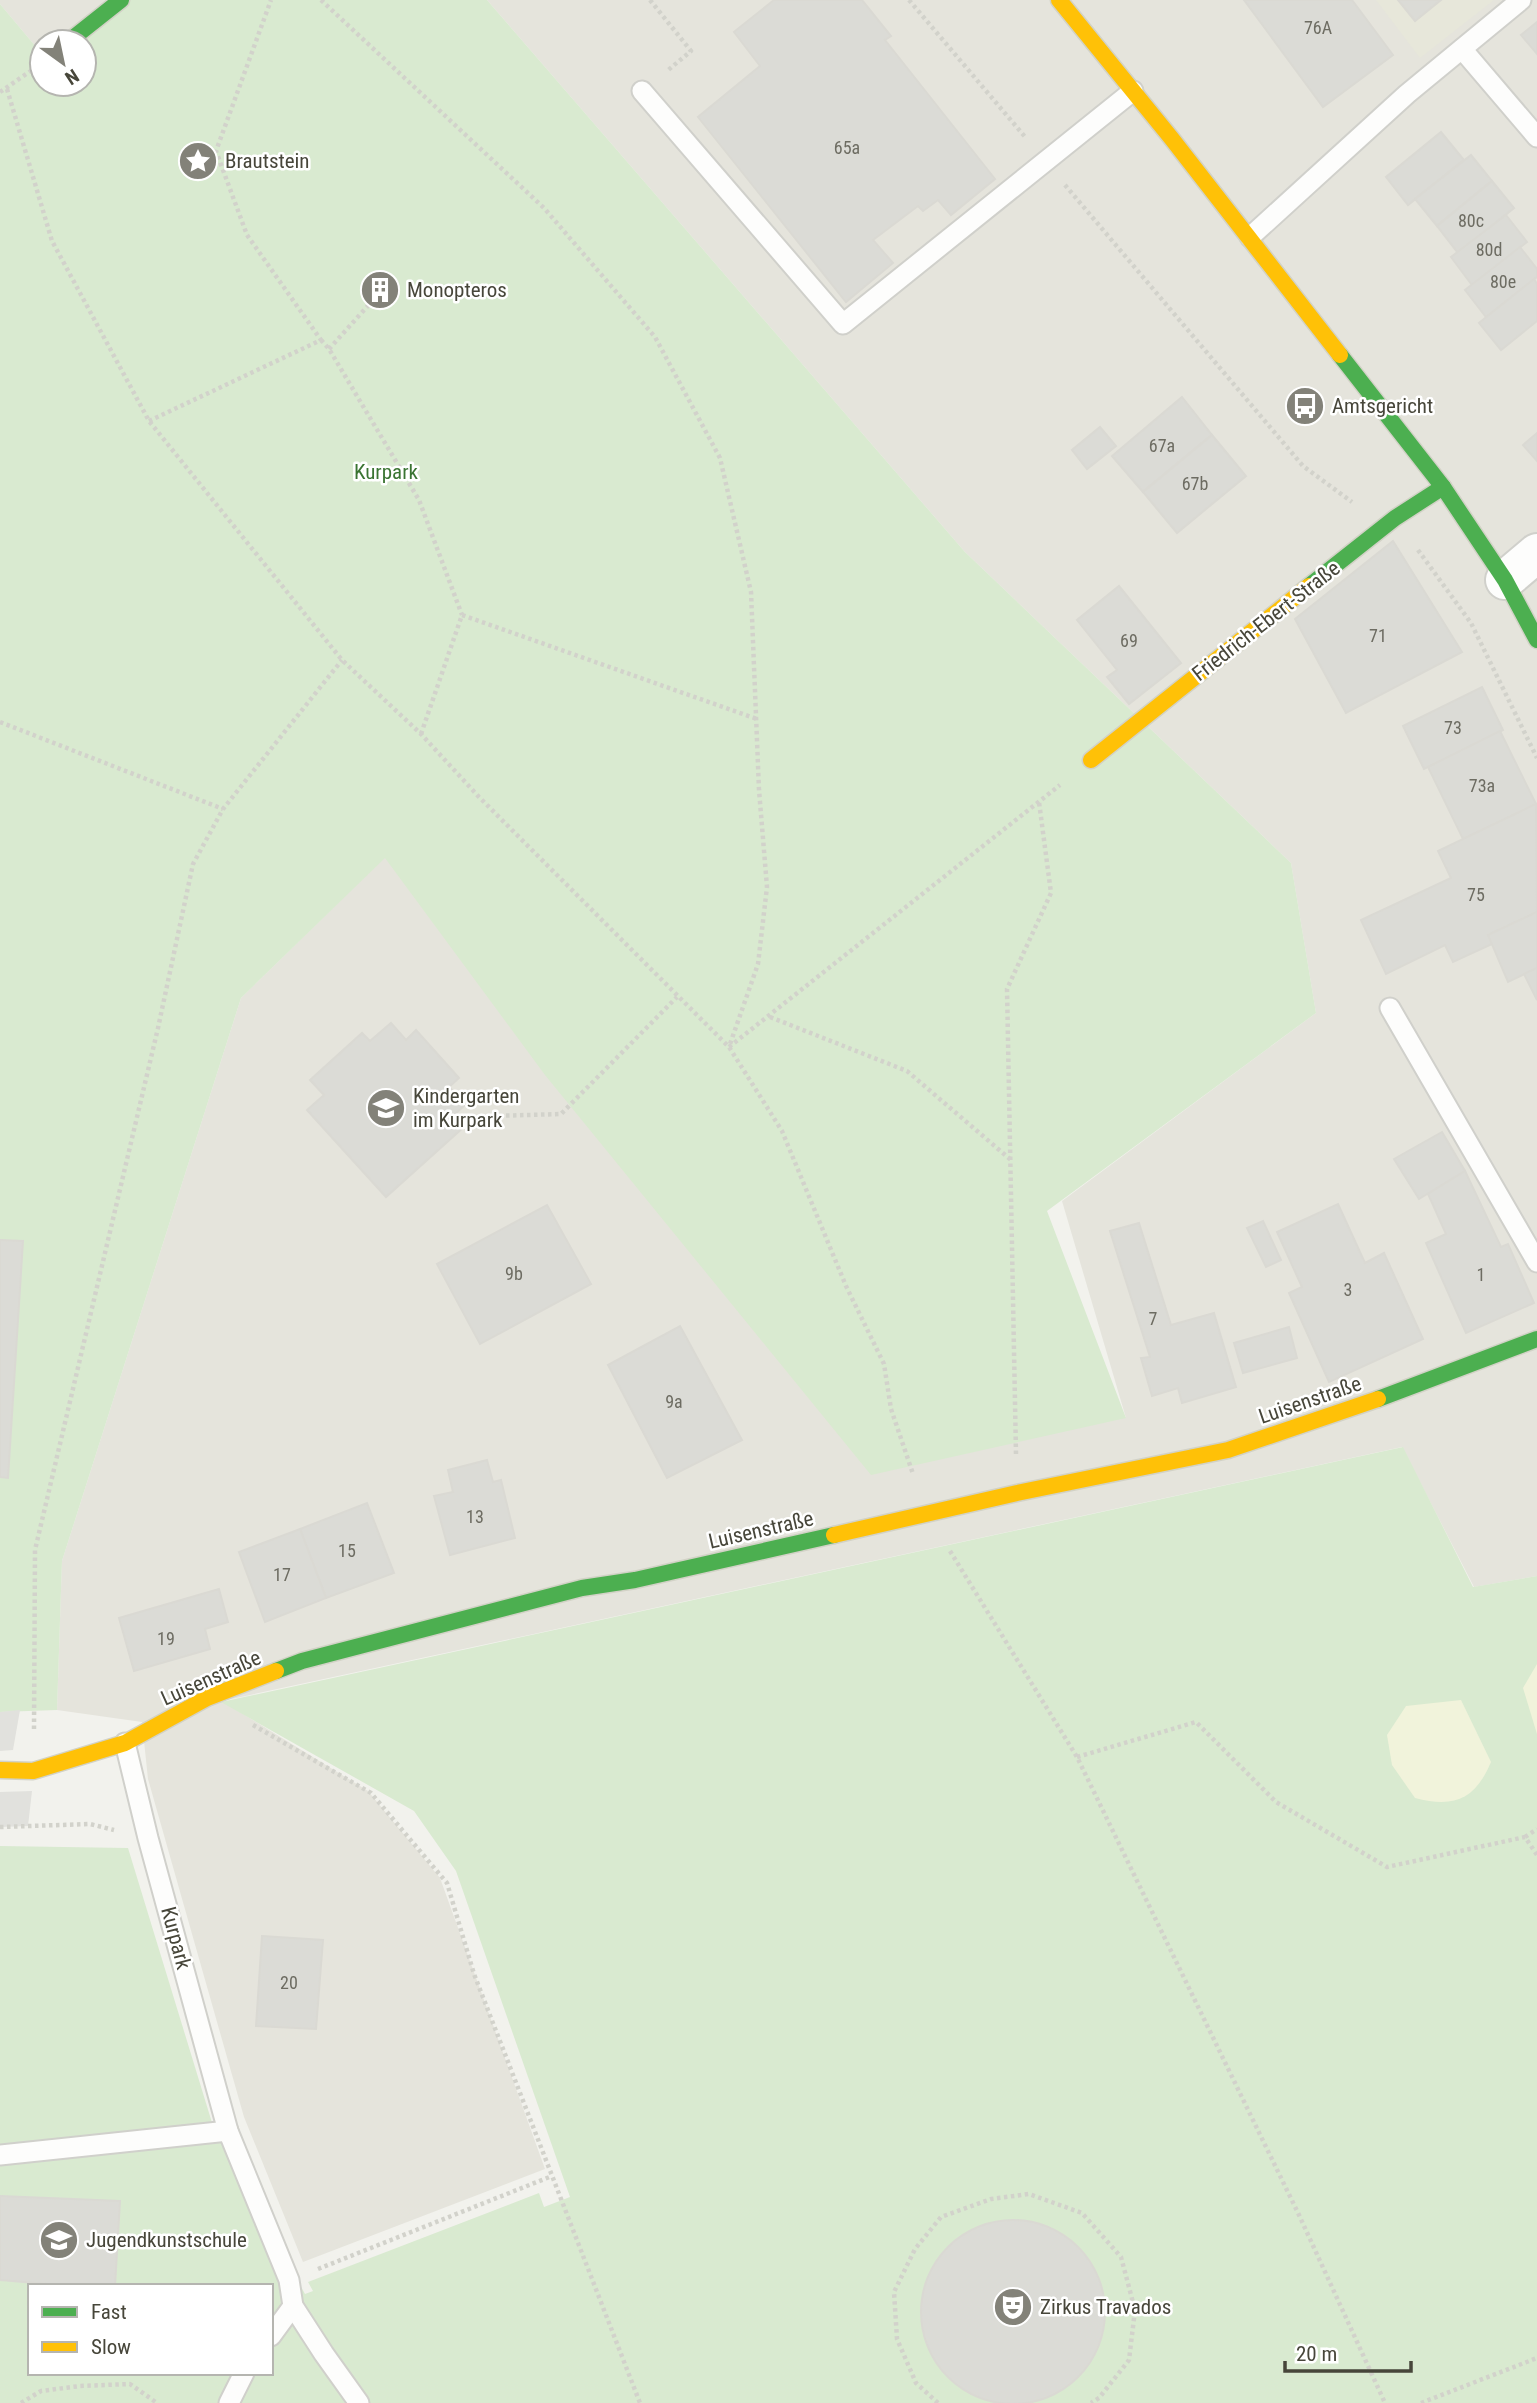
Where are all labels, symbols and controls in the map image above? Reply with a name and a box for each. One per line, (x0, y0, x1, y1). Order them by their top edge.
house number: 76A (1304, 17, 1333, 38)
north arrow (28, 28, 98, 98)
text: N (61, 64, 83, 90)
house number: 65a (834, 137, 860, 158)
place icon: Brautstein (177, 140, 219, 182)
place label: Brautstein (225, 149, 310, 173)
house number: 80c (1458, 210, 1484, 231)
house number: 80d (1476, 239, 1502, 260)
building icon: Monopteros (359, 269, 401, 311)
house number: 80e (1490, 271, 1516, 292)
place label: Monopteros (407, 278, 507, 302)
bus stop icon: Amtsgericht (1284, 385, 1326, 427)
place label: Amtsgericht (1332, 394, 1433, 418)
house number: 67a (1149, 435, 1175, 456)
park label: Kurpark (354, 460, 419, 484)
house number: 67b (1182, 473, 1208, 494)
street label: Friedrich-Ebert-Straße (1187, 556, 1345, 686)
house number: 71 (1369, 625, 1387, 646)
house number: 69 (1120, 630, 1138, 651)
house number: 73 (1444, 717, 1462, 738)
house number: 73a (1469, 775, 1495, 796)
house number: 75 (1467, 884, 1485, 905)
place label: Kindergarten im Kurpark (413, 1084, 519, 1132)
school or university icon: Kindergarten im Kurpark (365, 1087, 407, 1129)
house number: 9b (505, 1263, 523, 1284)
house number: 1 (1477, 1264, 1485, 1285)
house number: 3 (1344, 1279, 1352, 1300)
house number: 7 (1149, 1308, 1158, 1329)
street label: Luisenstraße (1256, 1371, 1365, 1429)
house number: 9a (665, 1391, 683, 1412)
house number: 13 (466, 1506, 484, 1527)
street label: Luisenstraße (706, 1506, 816, 1554)
house number: 15 (338, 1540, 356, 1561)
house number: 17 (273, 1564, 291, 1585)
house number: 19 (157, 1628, 175, 1649)
street label: Luisenstraße (157, 1645, 265, 1711)
street label: Kurpark (156, 1904, 196, 1973)
house number: 20 (280, 1972, 298, 1993)
school or university icon: Jugendkunstschule (38, 2219, 80, 2261)
place label: Jugendkunstschule (86, 2228, 247, 2252)
legend (28, 2284, 273, 2375)
theatre icon: Zirkus Travados (992, 2286, 1034, 2328)
place label: Zirkus Travados (1040, 2295, 1171, 2319)
text: Fast (91, 2300, 127, 2324)
scale bar (1285, 2330, 1411, 2374)
text: Slow (91, 2335, 131, 2359)
text: 20 m (1296, 2342, 1337, 2366)

